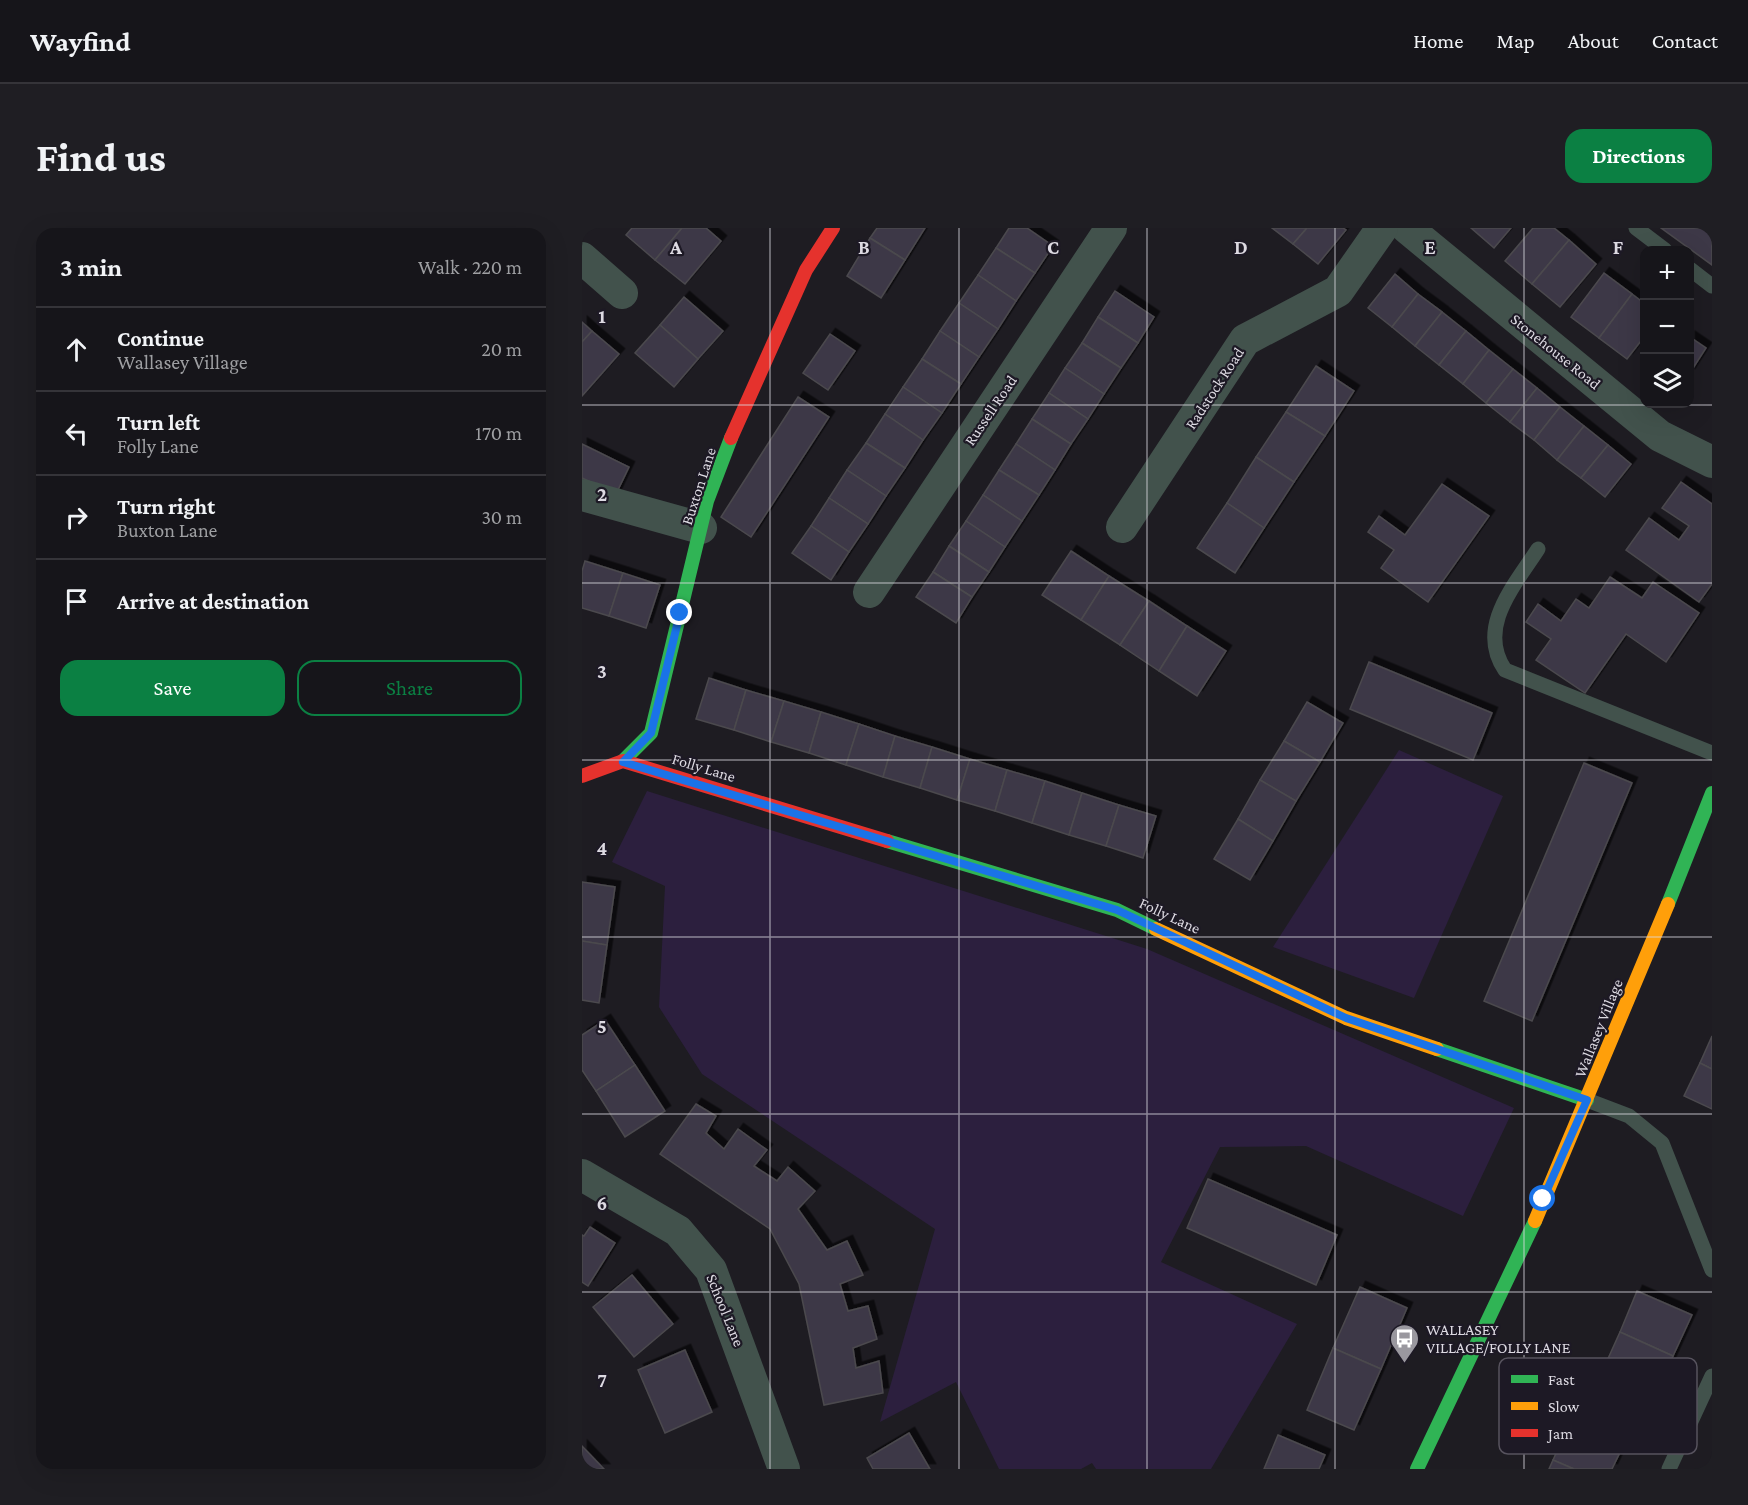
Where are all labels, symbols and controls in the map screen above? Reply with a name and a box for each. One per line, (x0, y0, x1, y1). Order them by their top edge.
text: Wayfind (30, 26, 131, 57)
text: Home (1413, 29, 1463, 53)
text: Map (1496, 29, 1535, 53)
text: About (1568, 29, 1619, 53)
text: Contact (1652, 29, 1718, 53)
button: Directions (1565, 129, 1712, 183)
text: Find us (36, 133, 166, 180)
text: A (669, 236, 683, 258)
text: B (858, 236, 870, 258)
text: C (1047, 236, 1059, 258)
text: D (1234, 236, 1248, 258)
text: E (1424, 236, 1436, 258)
text: F (1613, 236, 1624, 258)
map controls (1640, 246, 1694, 408)
button: + (1640, 246, 1694, 300)
text: 3 min (60, 253, 122, 282)
text: Walk · 220 m (418, 256, 522, 278)
button: − (1640, 300, 1694, 354)
text: 1 (598, 305, 606, 327)
street label: Stonehouse Road (1508, 310, 1604, 393)
text: Continue (117, 326, 204, 351)
icon: ahead (60, 333, 93, 366)
text: 20 m (481, 338, 522, 360)
street label: Radstock Road (1182, 344, 1247, 432)
text: Wallasey Village (117, 351, 248, 373)
button: layers (1640, 354, 1694, 408)
street label: Russell Road (961, 372, 1020, 448)
text: Turn left (117, 410, 200, 435)
icon: left (60, 417, 93, 450)
text: 170 m (475, 422, 522, 444)
text: Folly Lane (117, 435, 199, 457)
street label: Buxton Lane (678, 445, 719, 527)
text: 2 (597, 483, 607, 505)
text: Turn right (117, 494, 215, 519)
icon: right (60, 501, 93, 534)
text: 30 m (481, 506, 522, 528)
text: Buxton Lane (117, 519, 217, 541)
icon: arrive (60, 585, 93, 618)
text: Arrive at destination (117, 589, 309, 614)
route end (666, 599, 692, 625)
button: Save (60, 660, 285, 716)
button: Share (297, 660, 522, 716)
text: 3 (597, 660, 607, 682)
street label: Folly Lane (670, 750, 738, 786)
text: 4 (597, 837, 608, 859)
street label: Folly Lane (1136, 894, 1203, 938)
street label: Wallasey Village (1571, 977, 1627, 1080)
text: 5 (597, 1015, 607, 1037)
route start (1529, 1185, 1555, 1211)
text: 6 (597, 1192, 607, 1214)
street label: School Lane (703, 1271, 748, 1349)
place label: WALLASEY VILLAGE/FOLLY LANE (1426, 1321, 1571, 1356)
bus stop icon: WALLASEY VILLAGE/FOLLY LANE (1389, 1322, 1421, 1364)
legend (1499, 1358, 1697, 1454)
text: 7 (597, 1369, 607, 1391)
text: Fast (1548, 1371, 1575, 1388)
text: Slow (1548, 1398, 1580, 1415)
text: Jam (1546, 1425, 1573, 1443)

